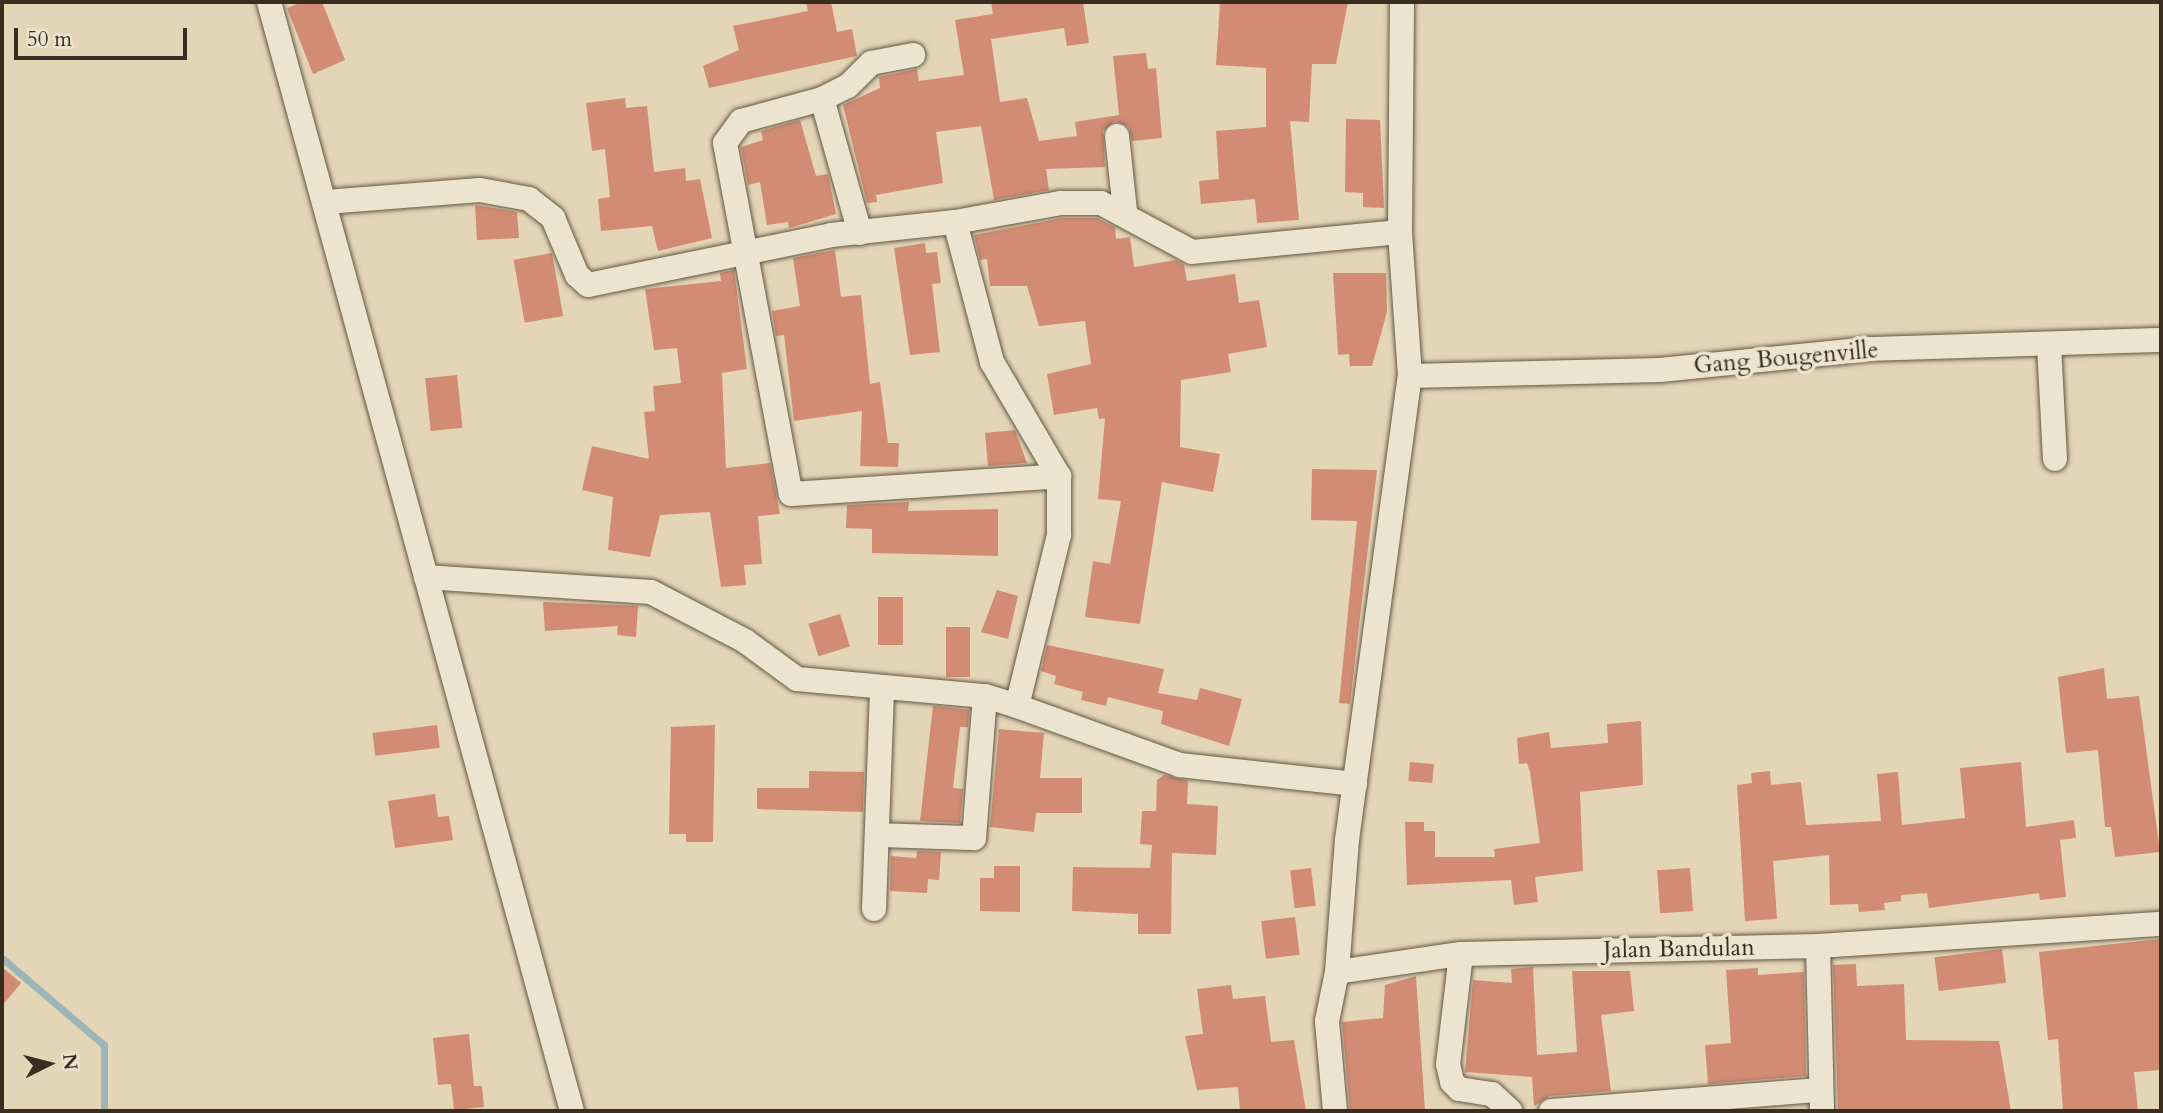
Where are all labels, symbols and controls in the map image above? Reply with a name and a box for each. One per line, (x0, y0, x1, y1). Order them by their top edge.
scale bar (18, 14, 191, 58)
text: 50 m (27, 25, 72, 54)
street label: Gang Bougenville (1692, 336, 1880, 380)
street label: Jalan Bandulan (1603, 933, 1755, 965)
north arrow (14, 1029, 84, 1099)
text: N (56, 1052, 84, 1071)

